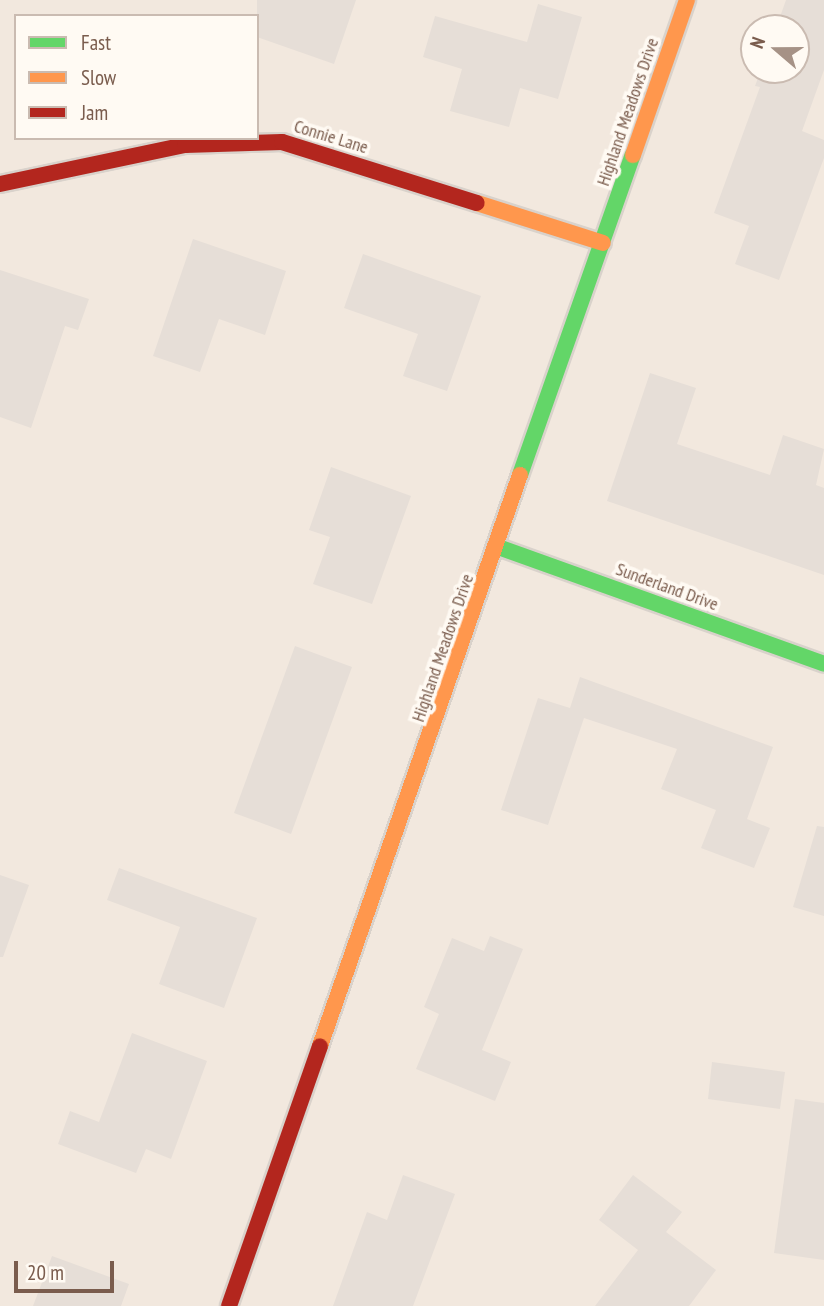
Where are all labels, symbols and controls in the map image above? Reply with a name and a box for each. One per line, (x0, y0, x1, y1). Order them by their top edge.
legend (14, 14, 259, 140)
north arrow (740, 14, 810, 84)
text: Fast (81, 29, 111, 56)
text: N (744, 34, 770, 51)
street label: Highland Meadows Drive (593, 35, 663, 189)
text: Slow (81, 64, 116, 91)
text: Jam (81, 99, 108, 126)
street label: Connie Lane (291, 116, 371, 158)
street label: Sunderland Drive (613, 559, 721, 615)
street label: Highland Meadows Drive (408, 571, 478, 725)
scale bar (18, 1246, 117, 1290)
text: 20 m (27, 1259, 64, 1286)

